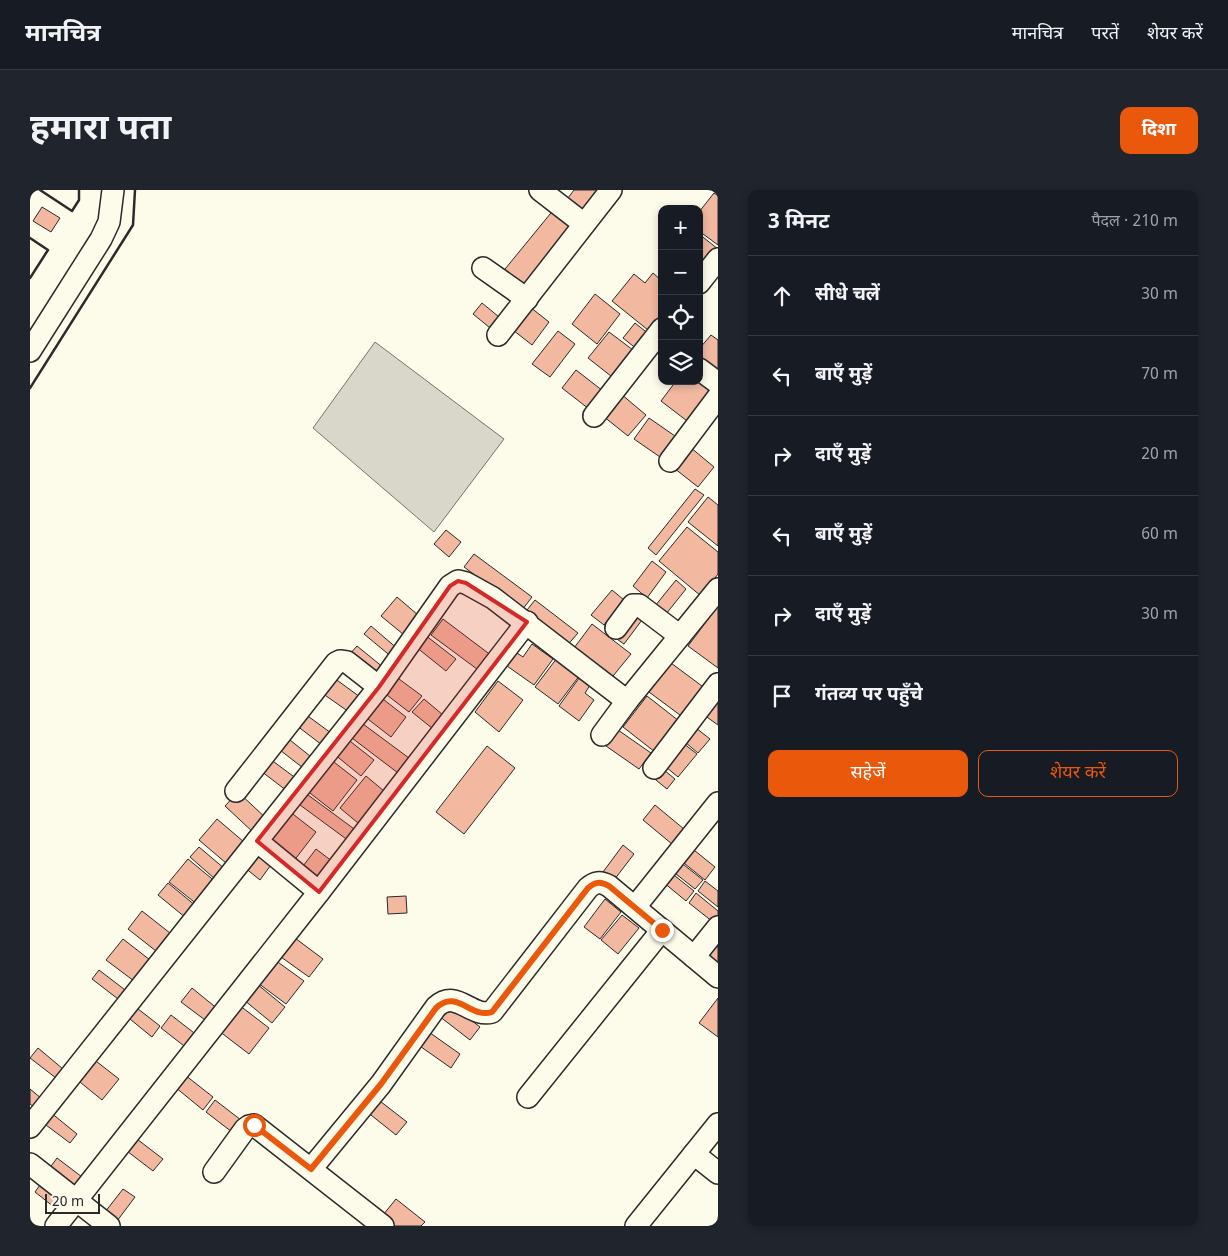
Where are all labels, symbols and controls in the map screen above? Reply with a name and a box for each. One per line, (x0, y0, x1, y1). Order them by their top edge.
text: मानचित्र (25, 19, 101, 51)
text: मानचित्र (1012, 23, 1063, 46)
text: परतें (1091, 23, 1119, 46)
text: शेयर करें (1147, 23, 1203, 46)
button: दिशा (1120, 107, 1198, 154)
text: हमारा पता (30, 108, 171, 153)
map controls (658, 205, 703, 385)
button: + (658, 205, 703, 250)
text: 3 मिनट (768, 209, 829, 237)
text: पैदल · 210 m (1091, 212, 1178, 233)
button: − (658, 250, 703, 295)
icon: ahead (768, 282, 796, 310)
text: सीधे चलें (815, 283, 880, 308)
text: 30 m (1141, 285, 1178, 306)
button: locate (658, 295, 703, 340)
button: layers (658, 340, 703, 385)
icon: left (768, 362, 796, 390)
text: बाएँ मुड़ें (815, 363, 872, 388)
text: 70 m (1141, 365, 1178, 386)
icon: right (768, 442, 796, 470)
text: दाएँ मुड़ें (815, 443, 871, 468)
text: 20 m (1141, 445, 1178, 466)
icon: left (768, 522, 796, 550)
text: बाएँ मुड़ें (815, 523, 872, 548)
text: 60 m (1141, 525, 1178, 546)
icon: right (768, 602, 796, 630)
text: दाएँ मुड़ें (815, 603, 871, 628)
text: 30 m (1141, 605, 1178, 626)
icon: arrive (768, 682, 796, 710)
text: गंतव्य पर पहुँचे (815, 683, 923, 708)
button: सहेजें (768, 750, 968, 797)
button: शेयर करें (978, 750, 1178, 797)
route end (651, 919, 674, 942)
route start (243, 1114, 266, 1137)
scale bar (45, 1191, 100, 1214)
text: 20 m (52, 1193, 84, 1212)

